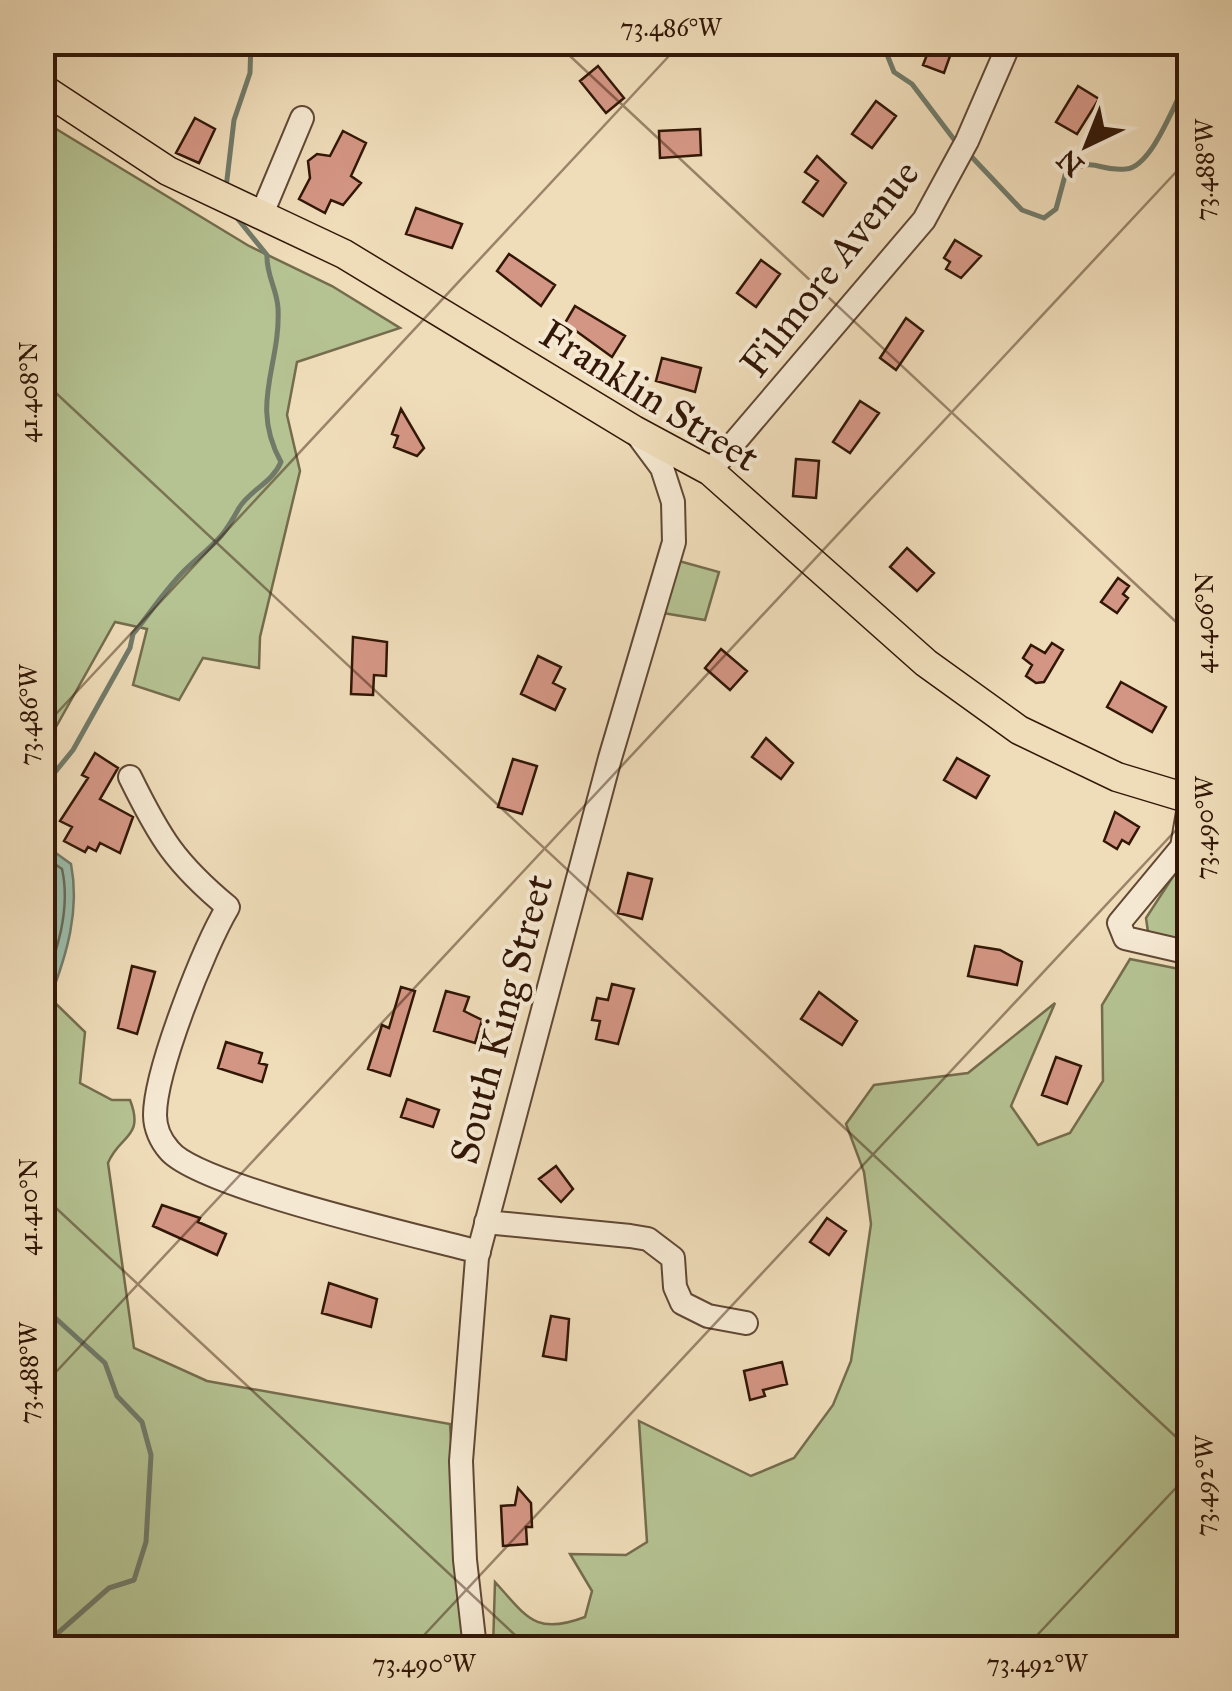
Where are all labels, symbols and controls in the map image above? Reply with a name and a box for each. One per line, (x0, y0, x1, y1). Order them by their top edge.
text: 73.486°W (620, 12, 723, 43)
north arrow (1037, 95, 1137, 195)
text: 73.488°W (1189, 118, 1220, 221)
text: N (1049, 142, 1091, 184)
street label: Filmore Avenue (729, 150, 929, 387)
street label: Franklin Street (531, 309, 768, 482)
text: 41.408°N (13, 341, 44, 443)
text: 41.406°N (1189, 573, 1220, 673)
text: 73.486°W (13, 663, 44, 766)
text: 73.490°W (1189, 775, 1220, 880)
street label: South King Street (439, 869, 564, 1169)
text: 41.410°N (13, 1158, 44, 1256)
text: 73.488°W (13, 1321, 44, 1424)
text: 73.492°W (1189, 1434, 1220, 1537)
text: 73.490°W (372, 1648, 477, 1679)
text: 73.492°W (986, 1648, 1089, 1679)

